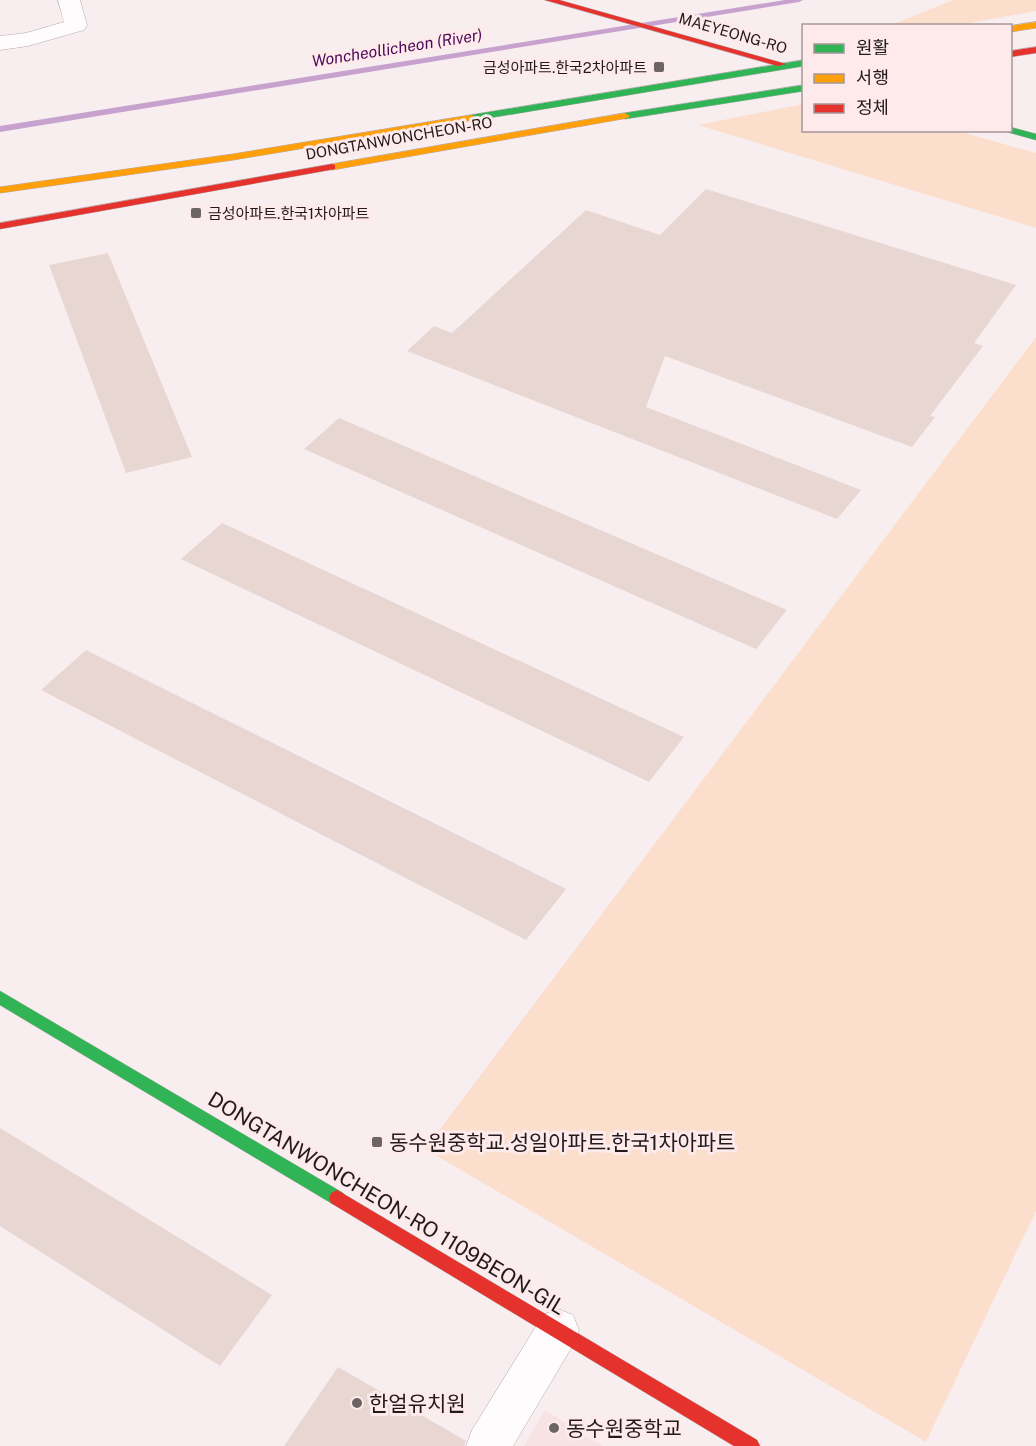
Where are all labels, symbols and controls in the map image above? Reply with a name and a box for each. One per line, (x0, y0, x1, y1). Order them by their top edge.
street label: MAEYEONG-RO (677, 9, 789, 57)
legend (802, 24, 1012, 132)
water label: Woncheollicheon (River) (310, 25, 484, 71)
text: 원활 (856, 37, 889, 58)
place label: 금성아파트.한국2차아파트 (483, 59, 647, 76)
marker: 금성아파트.한국2차아파트 (652, 60, 666, 74)
text: 서행 (856, 67, 889, 88)
text: 정체 (856, 97, 889, 118)
street label: DONGTANWONCHEON-RO (304, 113, 494, 163)
place label: 금성아파트.한국1차아파트 (208, 205, 369, 222)
marker: 금성아파트.한국1차아파트 (189, 206, 203, 220)
street label: DONGTANWONCHEON-RO 1109BEON-GIL (204, 1086, 570, 1320)
place label: 동수원중학교.성일아파트.한국1차아파트 (389, 1130, 735, 1155)
marker: 동수원중학교.성일아파트.한국1차아파트 (370, 1135, 384, 1149)
place label: 한얼유치원 (369, 1391, 466, 1416)
marker: 한얼유치원 (350, 1396, 364, 1410)
place label: 동수원중학교 (566, 1416, 682, 1441)
marker: 동수원중학교 (547, 1421, 561, 1435)

